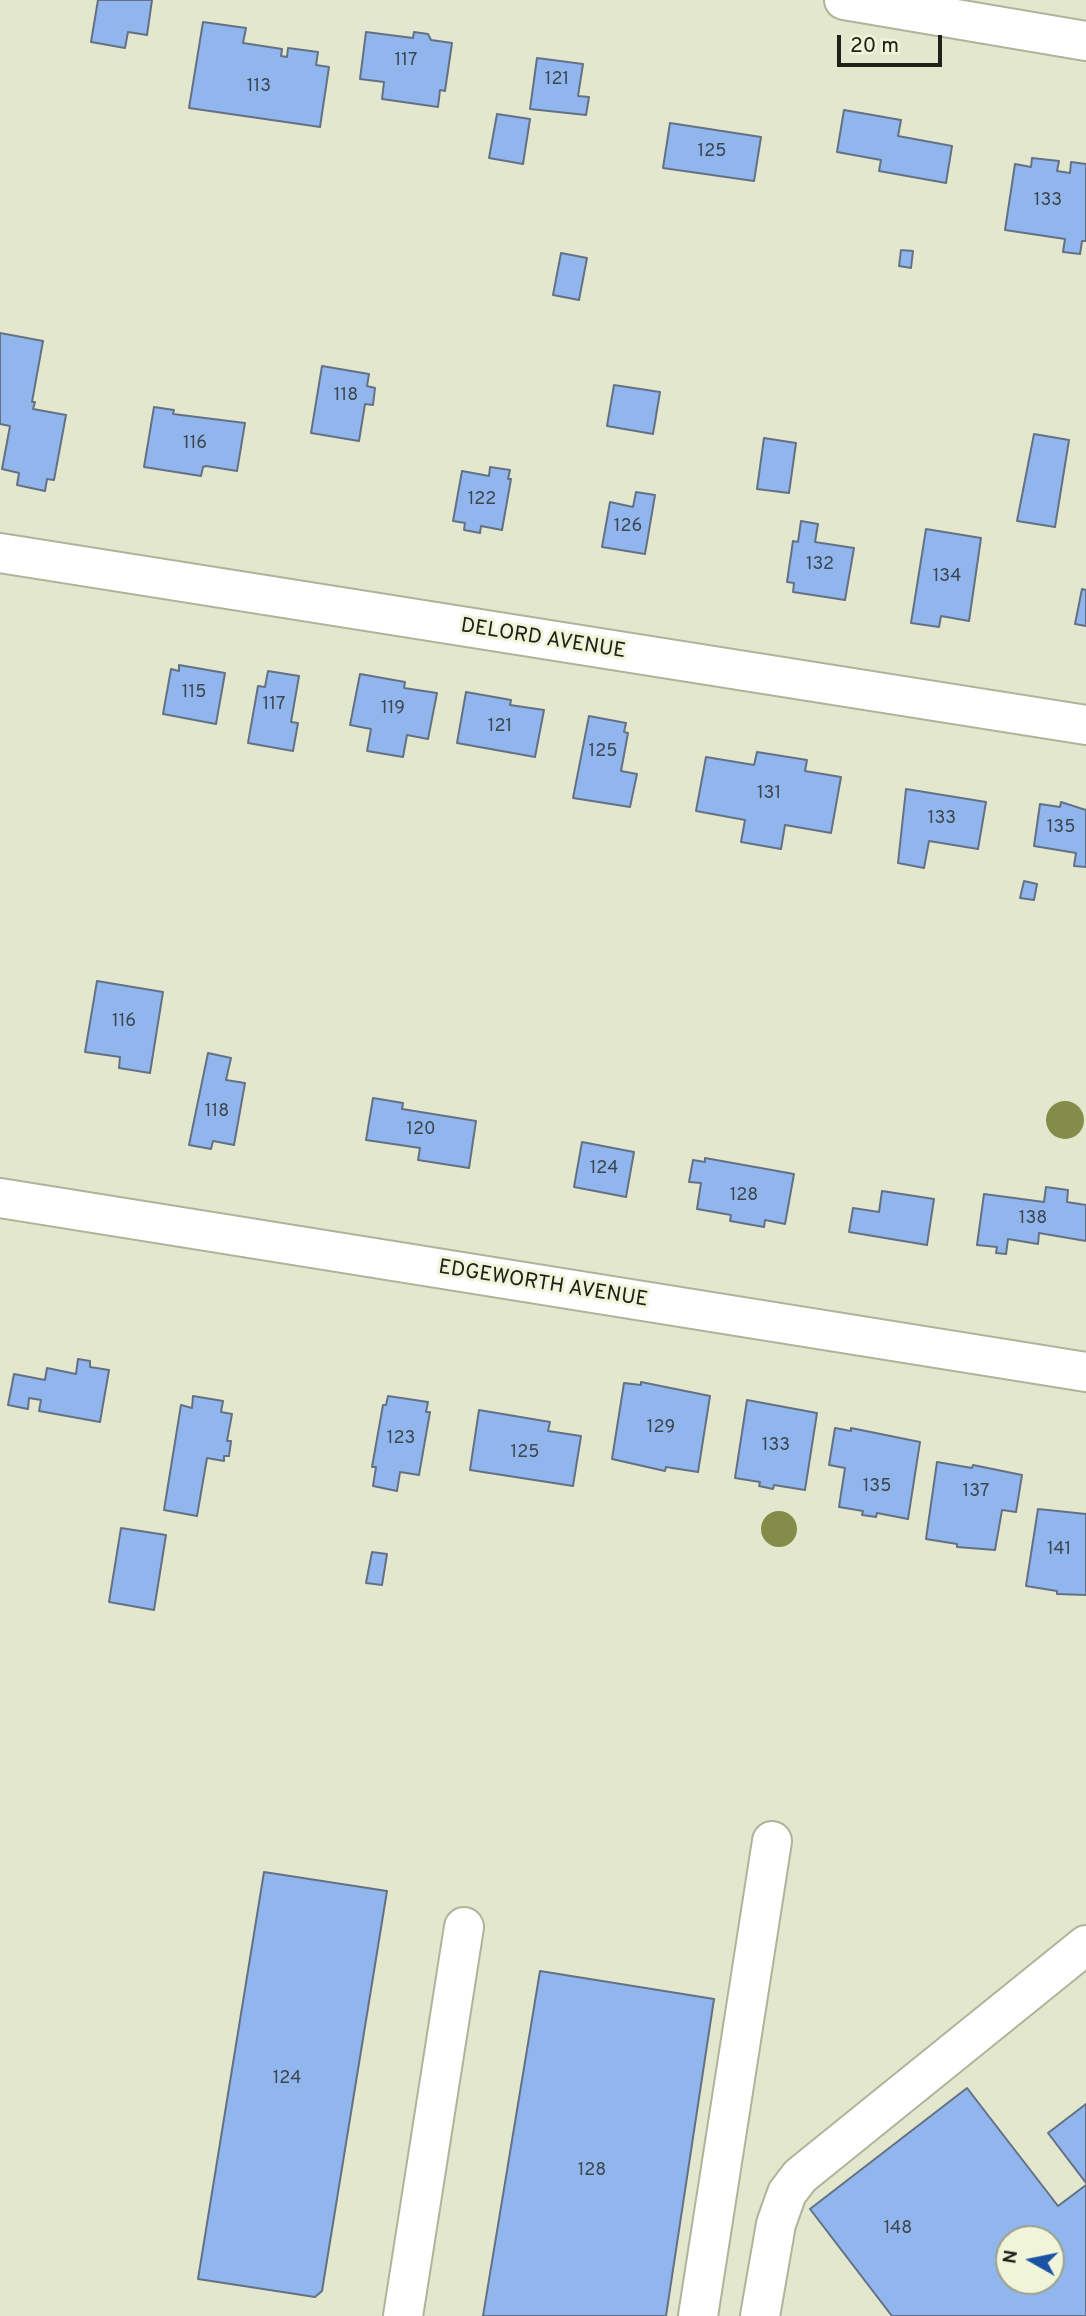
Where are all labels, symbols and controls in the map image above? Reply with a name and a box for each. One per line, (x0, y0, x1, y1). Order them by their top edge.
scale bar (841, 21, 946, 65)
text: 20 m (850, 33, 899, 60)
house number: 117 (395, 50, 417, 72)
house number: 121 (545, 69, 569, 91)
house number: 113 (247, 76, 271, 98)
house number: 125 (698, 141, 726, 163)
house number: 133 (1034, 190, 1062, 212)
house number: 118 (334, 385, 358, 407)
house number: 116 (183, 433, 207, 455)
house number: 122 (468, 489, 496, 511)
house number: 126 (614, 516, 642, 538)
house number: 132 (806, 554, 834, 576)
house number: 134 (933, 566, 961, 588)
street label: DELORD AVENUE (459, 615, 627, 665)
house number: 115 (182, 682, 206, 704)
house number: 117 (263, 694, 285, 716)
house number: 119 (381, 698, 405, 720)
house number: 121 (488, 716, 512, 738)
house number: 125 (589, 741, 617, 763)
house number: 131 (757, 783, 781, 805)
house number: 133 (928, 808, 956, 830)
house number: 135 (1047, 817, 1075, 839)
house number: 116 (112, 1011, 136, 1033)
house number: 118 (205, 1101, 229, 1123)
house number: 120 (406, 1119, 436, 1141)
house number: 124 (590, 1158, 618, 1180)
house number: 128 (730, 1185, 758, 1207)
house number: 138 (1019, 1208, 1047, 1230)
street label: EDGEWORTH AVENUE (436, 1256, 650, 1314)
house number: 129 (647, 1417, 675, 1439)
house number: 123 (387, 1428, 415, 1450)
house number: 133 (762, 1435, 790, 1457)
house number: 125 (511, 1442, 539, 1464)
house number: 135 (863, 1476, 891, 1498)
house number: 137 (963, 1481, 989, 1503)
house number: 141 (1047, 1539, 1071, 1561)
house number: 124 (273, 2068, 301, 2090)
house number: 128 (578, 2160, 606, 2182)
house number: 148 (884, 2218, 912, 2240)
north arrow (995, 2225, 1065, 2295)
text: N (998, 2248, 1024, 2266)

